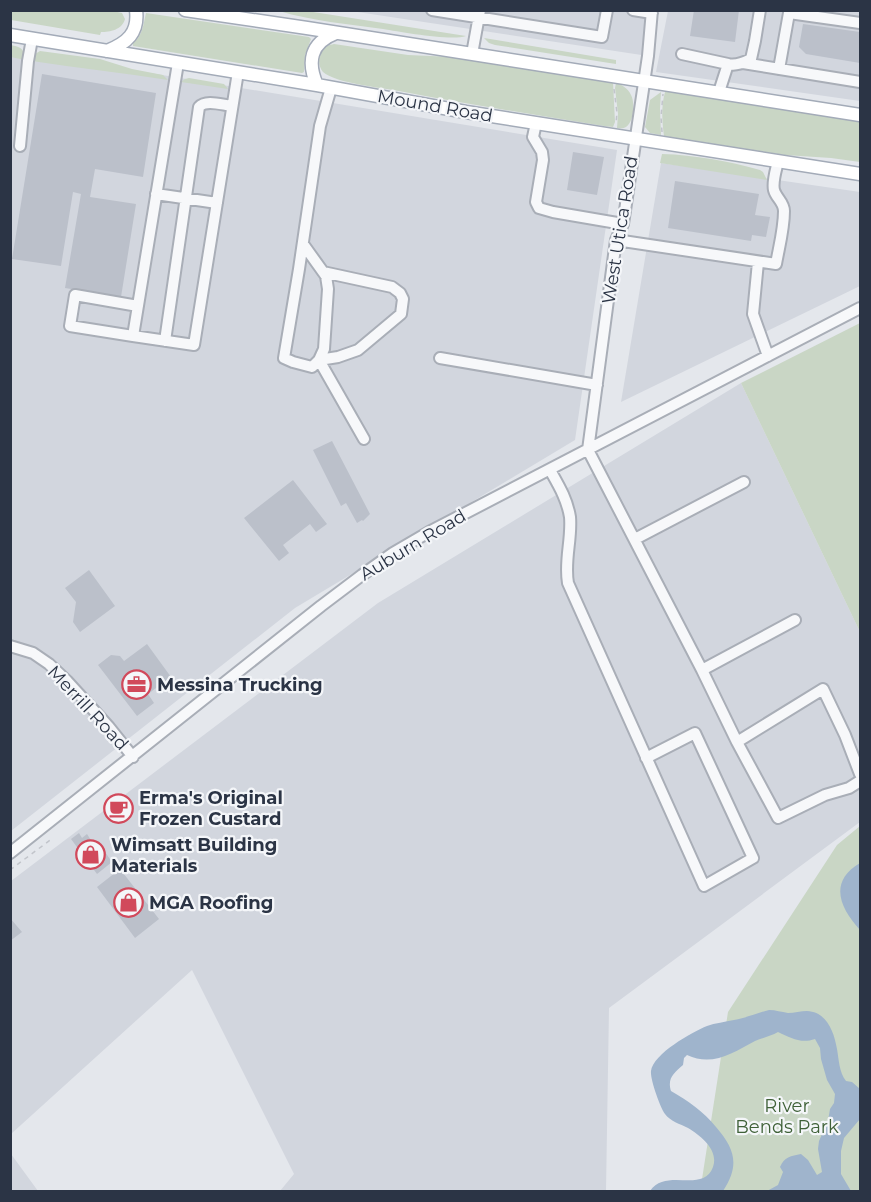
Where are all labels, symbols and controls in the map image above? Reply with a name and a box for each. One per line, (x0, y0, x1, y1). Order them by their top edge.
street label: Mound Road (376, 85, 494, 127)
street label: West Utica Road (597, 154, 643, 306)
street label: Auburn Road (356, 505, 470, 585)
street label: Merrill Road (43, 661, 133, 755)
office icon: Messina Trucking (120, 669, 152, 701)
place label: Messina Trucking (157, 674, 323, 696)
place label: Erma's Original Frozen Custard (139, 787, 283, 830)
cafe icon: Erma's Original Frozen Custard (102, 792, 134, 824)
place label: Wimsatt Building Materials (111, 834, 277, 877)
shop icon: Wimsatt Building Materials (74, 839, 106, 871)
shop icon: MGA Roofing (112, 887, 144, 919)
place label: MGA Roofing (149, 892, 273, 914)
park label: River Bends Park (735, 1095, 839, 1138)

